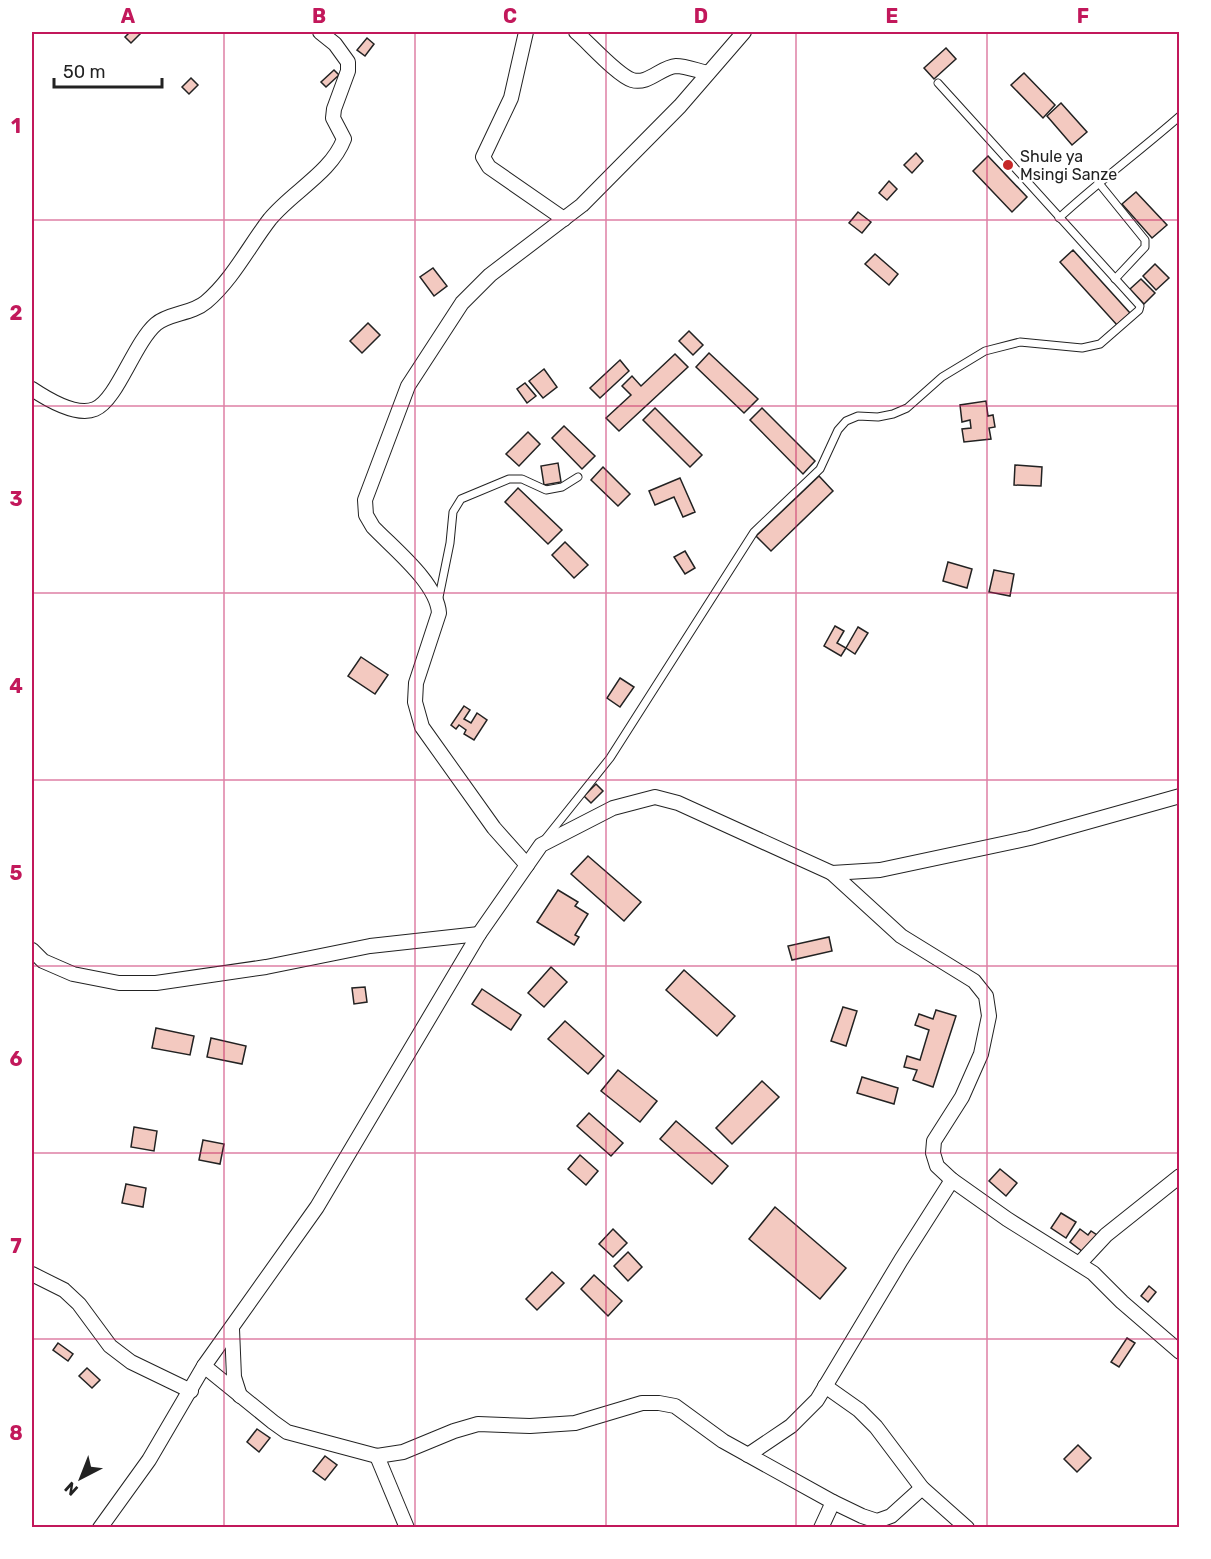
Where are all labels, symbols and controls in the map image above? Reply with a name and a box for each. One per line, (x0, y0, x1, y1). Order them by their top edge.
text: A (121, 4, 136, 28)
text: B (312, 4, 326, 28)
text: C (503, 4, 517, 28)
text: D (694, 4, 708, 28)
text: E (886, 4, 898, 28)
text: F (1077, 4, 1089, 28)
scale bar (54, 51, 162, 89)
text: 50 m (63, 61, 106, 83)
text: 1 (11, 114, 21, 138)
place label: Shule ya Msingi Sanze (1020, 147, 1117, 184)
marker: Shule ya Msingi Sanze (1001, 158, 1015, 172)
text: 2 (10, 301, 23, 325)
text: 3 (9, 487, 23, 511)
text: 4 (9, 674, 23, 698)
text: 5 (10, 861, 23, 885)
text: 6 (9, 1047, 23, 1071)
text: 7 (10, 1234, 22, 1258)
text: 8 (9, 1421, 23, 1445)
north arrow (51, 1448, 111, 1508)
text: N (61, 1478, 82, 1500)

